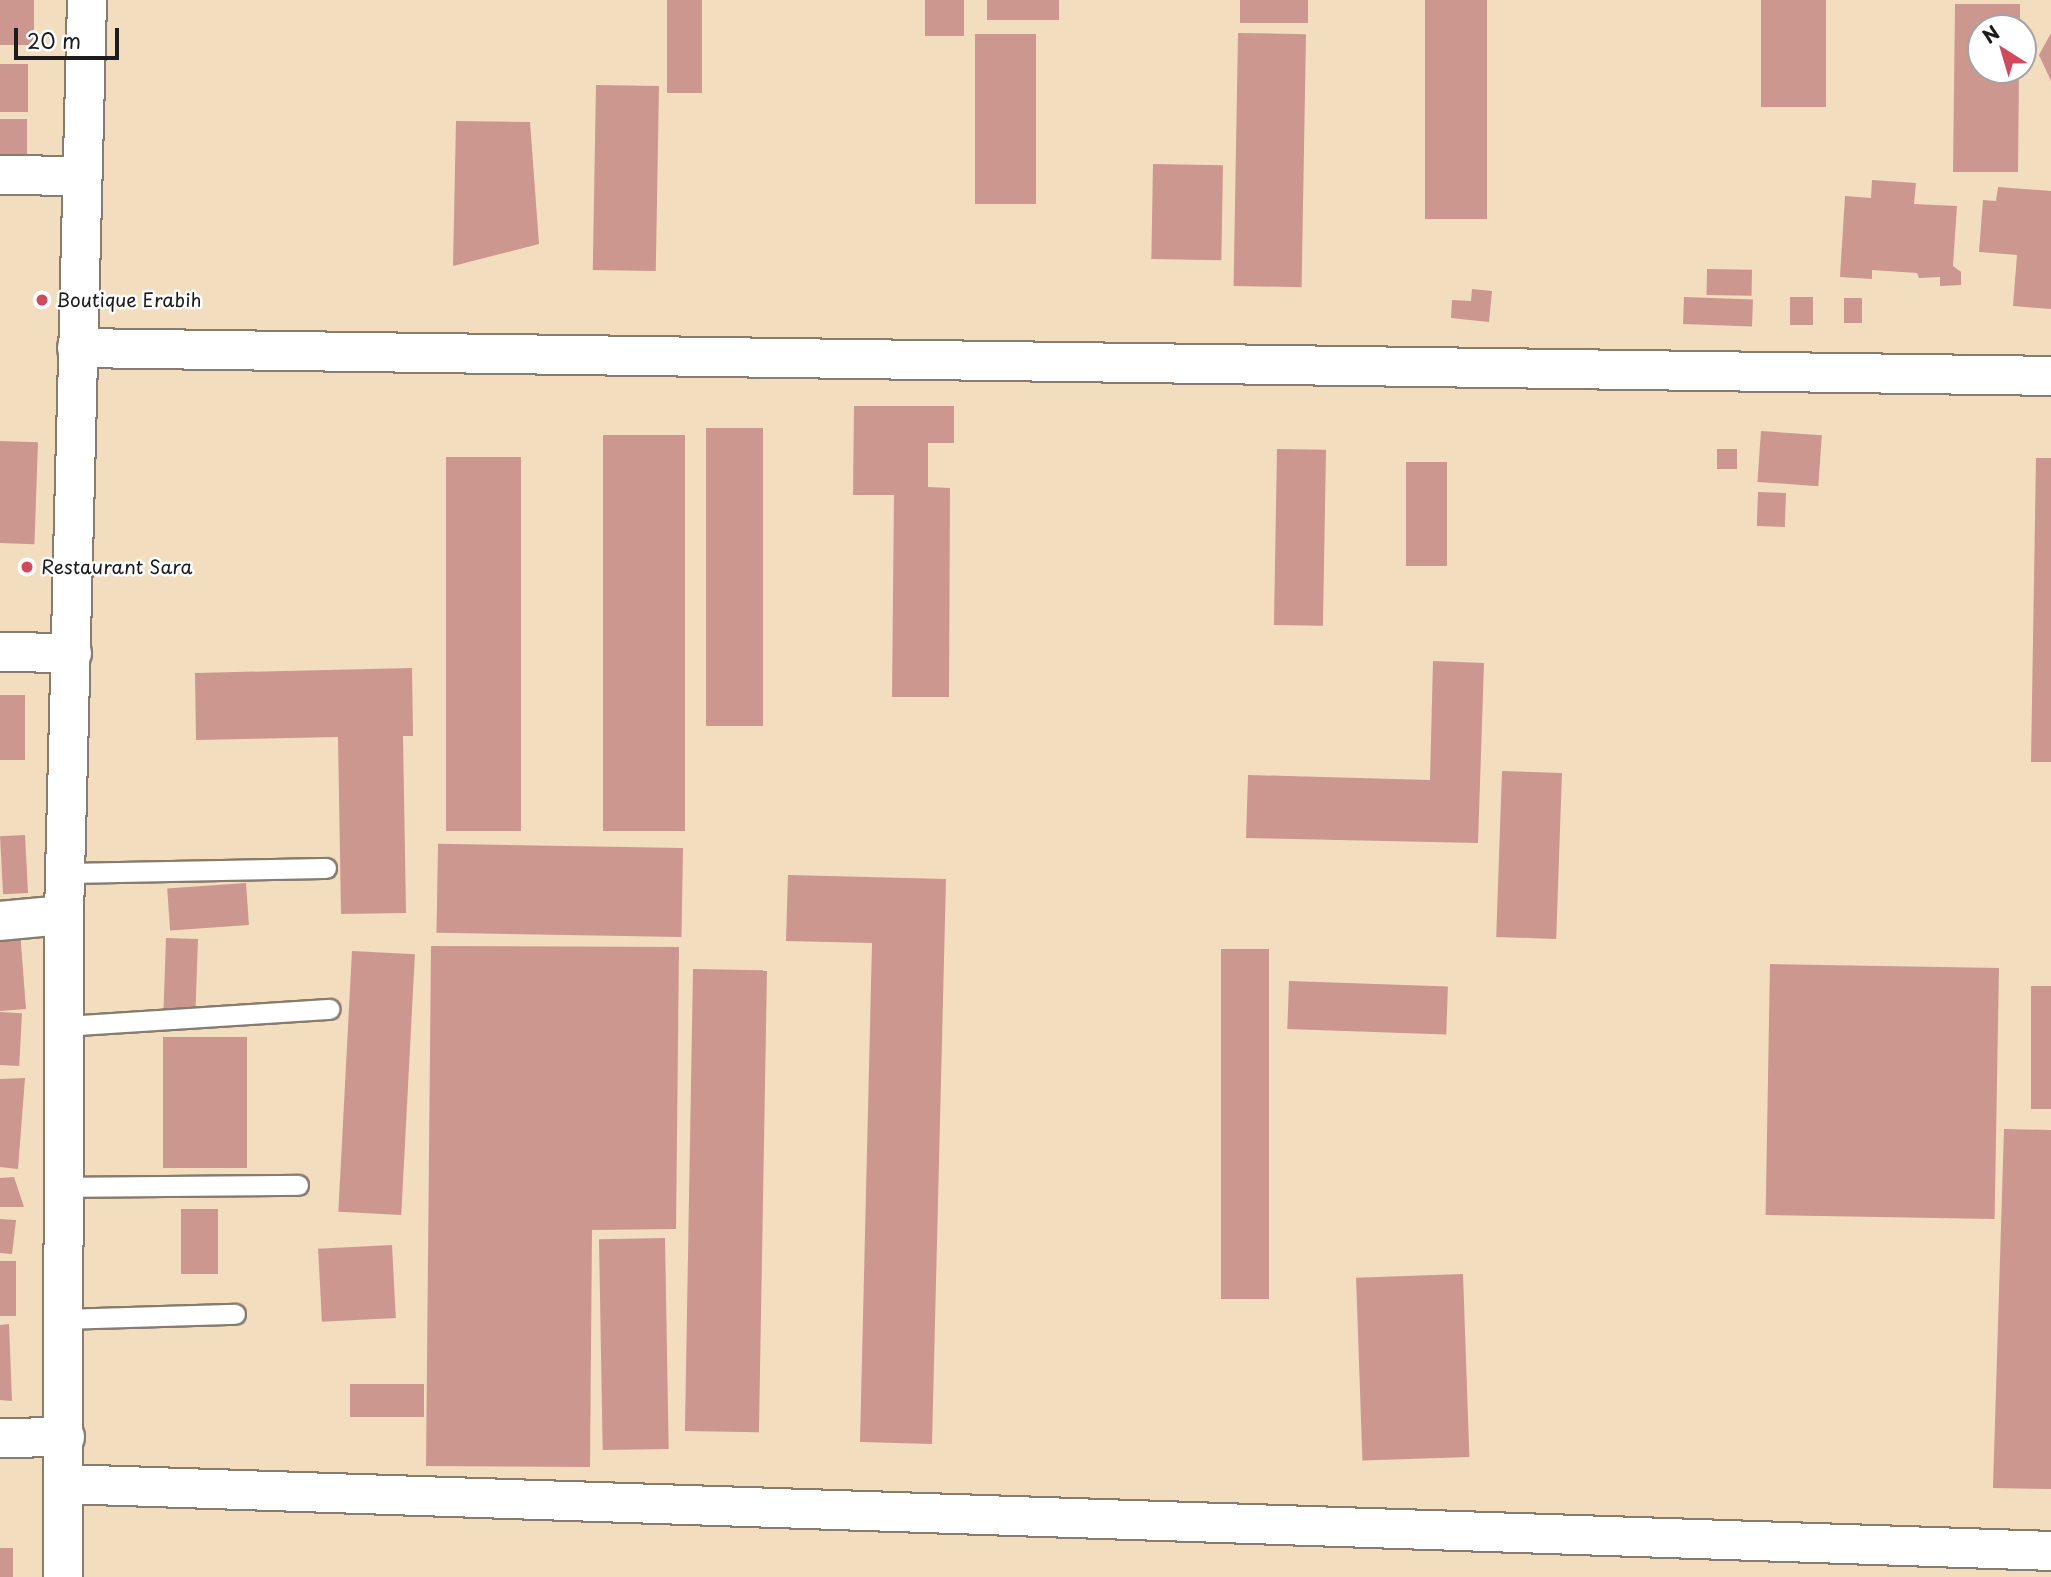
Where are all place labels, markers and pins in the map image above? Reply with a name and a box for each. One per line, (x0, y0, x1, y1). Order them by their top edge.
place label: Boutique Erabih (56, 289, 203, 311)
marker: Boutique Erabih (34, 292, 50, 308)
place label: Restaurant Sara (41, 556, 192, 578)
marker: Restaurant Sara (19, 559, 35, 575)

